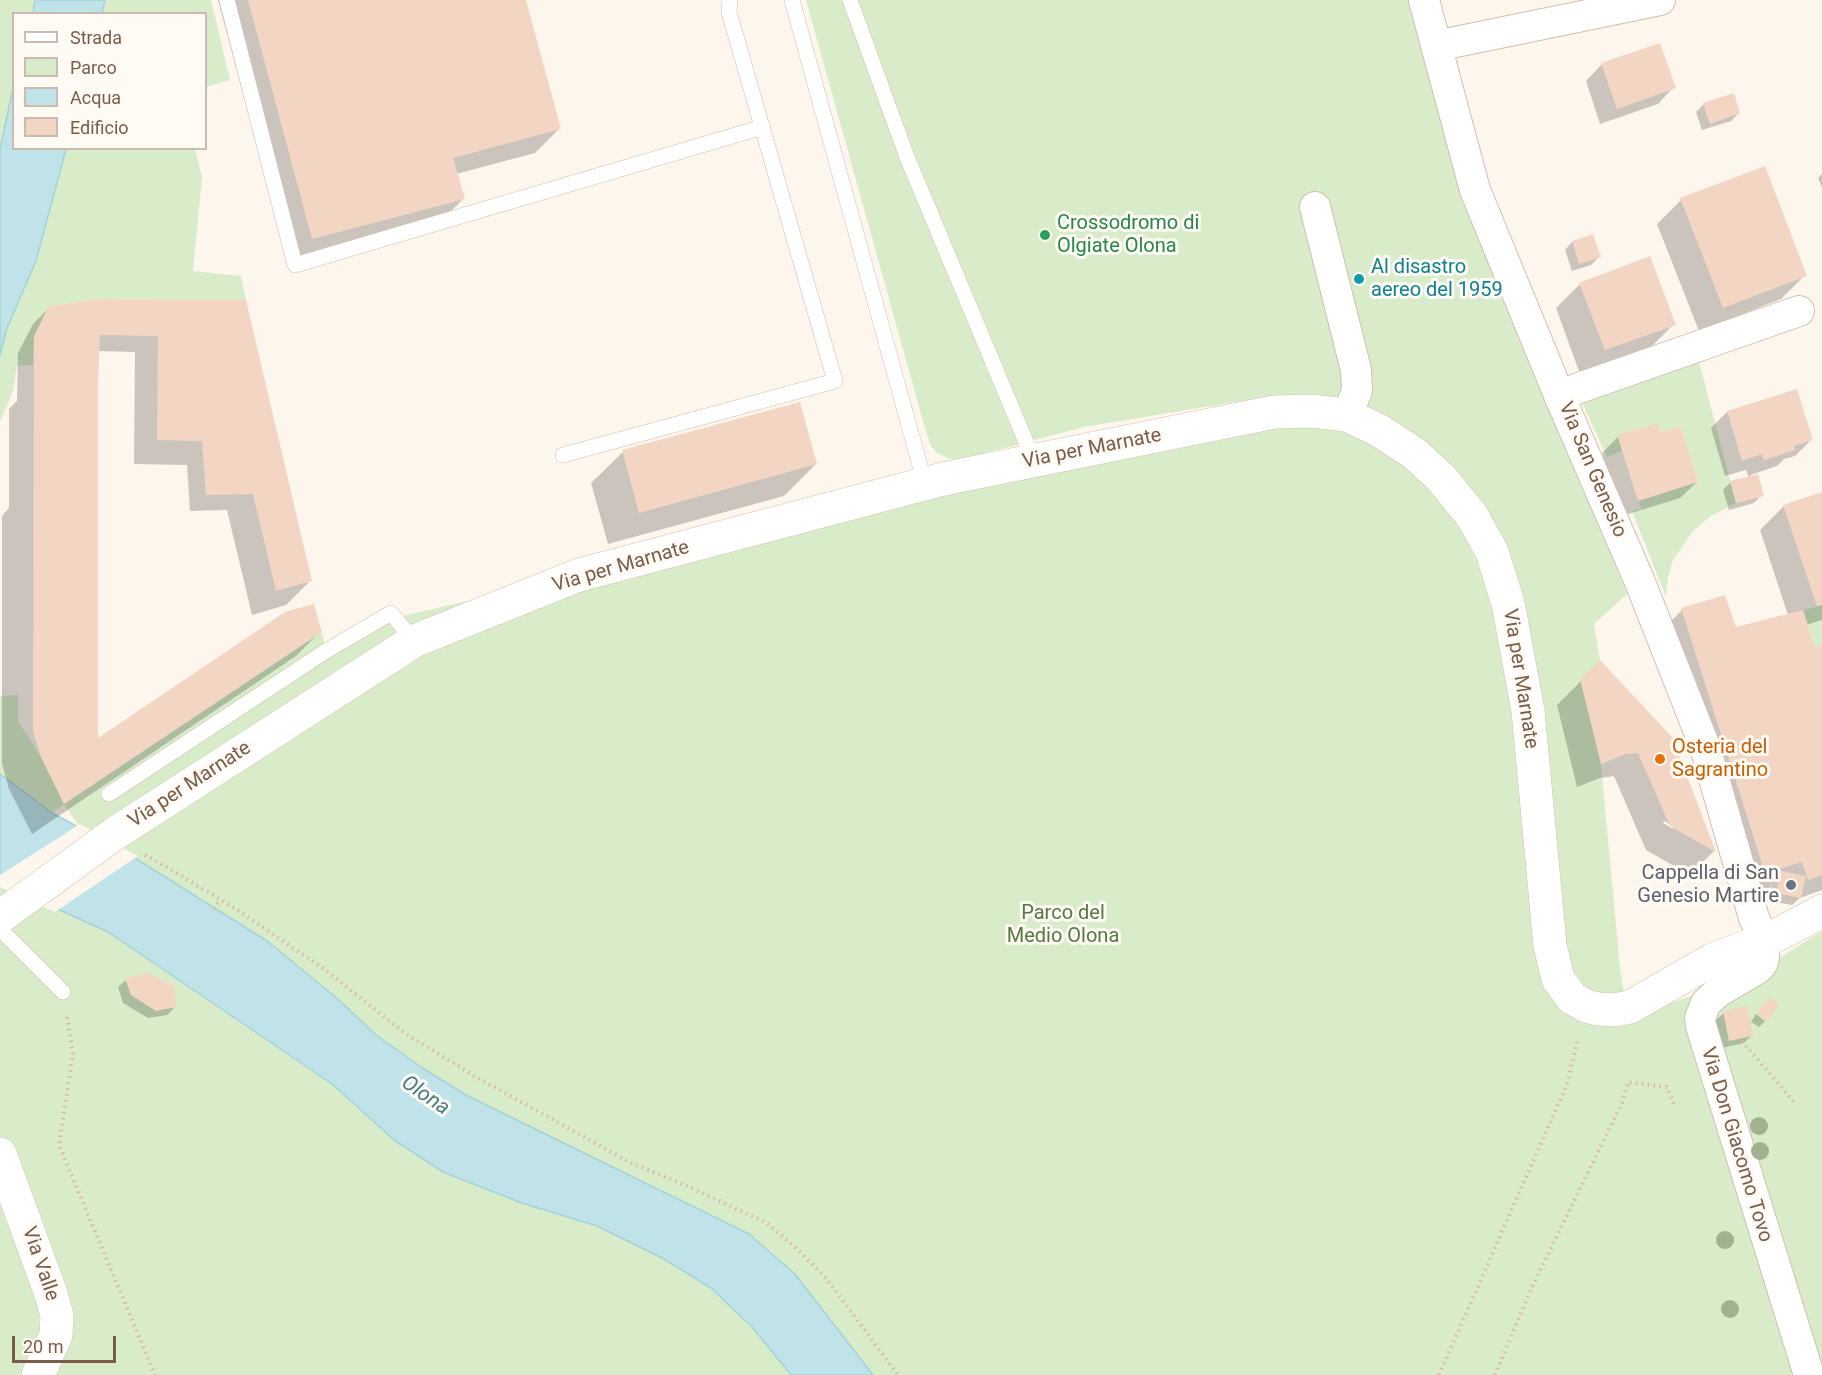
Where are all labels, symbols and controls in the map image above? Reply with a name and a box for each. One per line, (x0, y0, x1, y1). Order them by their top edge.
legend (12, 12, 207, 150)
text: Strada (70, 27, 122, 48)
text: Parco (70, 57, 117, 78)
text: Acqua (70, 87, 121, 108)
text: Edificio (70, 117, 129, 138)
place label: Crossodromo di Olgiate Olona (1057, 212, 1199, 259)
marker: Crossodromo di Olgiate Olona (1038, 228, 1052, 242)
place label: Al disastro aereo del 1959 (1371, 256, 1503, 303)
marker: Al disastro aereo del 1959 (1352, 272, 1366, 286)
street label: Via San Genesio (1553, 399, 1631, 541)
street label: Via per Marnate (1020, 424, 1164, 474)
street label: Via per Marnate (550, 536, 692, 598)
street label: Via per Marnate (1497, 607, 1543, 751)
street label: Via per Marnate (124, 736, 256, 834)
place label: Osteria del Sagrantino (1672, 736, 1768, 783)
marker: Osteria del Sagrantino (1653, 752, 1667, 766)
place label: Cappella di San Genesio Martire (1637, 862, 1779, 909)
marker: Cappella di San Genesio Martire (1784, 878, 1798, 892)
park label: Parco del Medio Olona (1007, 902, 1119, 949)
street label: Via Don Giacomo Tovo (1695, 1045, 1777, 1245)
water label: Olona (396, 1071, 454, 1121)
street label: Via Valle (16, 1224, 64, 1304)
scale bar (15, 1324, 118, 1362)
text: 20 m (23, 1336, 63, 1357)

